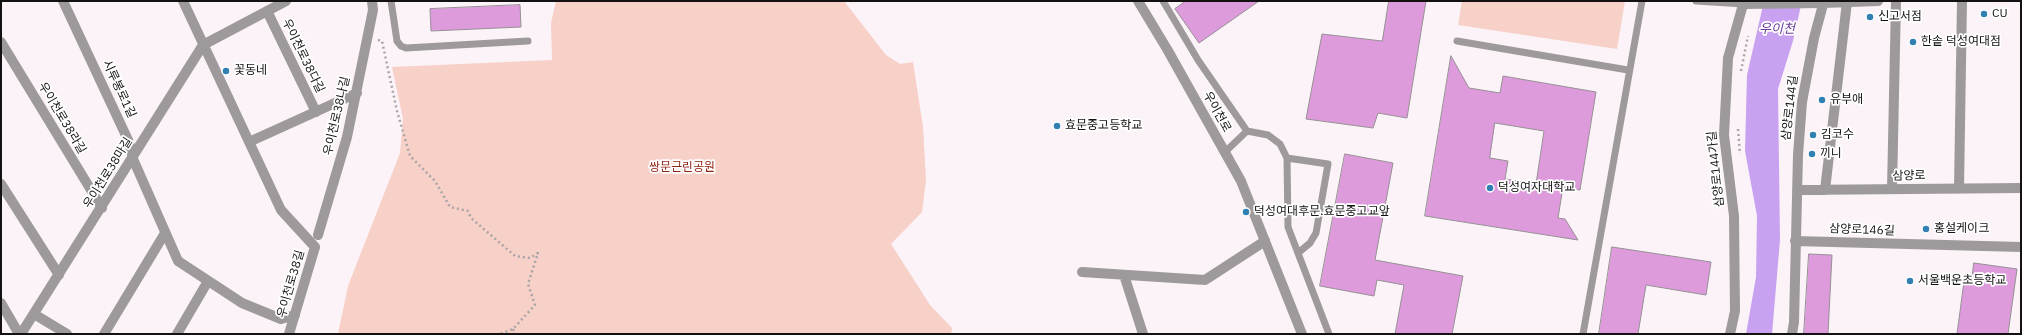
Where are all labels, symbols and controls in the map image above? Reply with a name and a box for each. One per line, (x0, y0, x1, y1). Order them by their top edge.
place label: CU (1992, 7, 2008, 21)
marker: CU (1979, 9, 1989, 19)
place label: 신고서점 (1878, 10, 1922, 24)
marker: 신고서점 (1865, 12, 1875, 22)
street label: 우이천로38다길 (279, 17, 327, 95)
water label: 우이천 (1759, 21, 1795, 37)
place label: 한솥 덕성여대점 (1921, 35, 2001, 49)
marker: 한솥 덕성여대점 (1908, 37, 1918, 47)
street label: 시루봉로1길 (99, 58, 139, 120)
place label: 꽃동네 (234, 64, 267, 78)
marker: 꽃동네 (221, 66, 231, 76)
street label: 삼양로144길 (1779, 74, 1801, 142)
street label: 우이천로38나길 (321, 75, 353, 157)
street label: 우이천로38라길 (35, 80, 89, 156)
street label: 우이천로 (1200, 89, 1234, 135)
place label: 유부애 (1830, 93, 1863, 107)
marker: 유부애 (1817, 95, 1827, 105)
place label: 효문중고등학교 (1065, 119, 1142, 133)
marker: 효문중고등학교 (1052, 121, 1062, 131)
place label: 김코수 (1821, 128, 1854, 142)
street label: 삼양로144가길 (1705, 130, 1727, 208)
marker: 김코수 (1808, 130, 1818, 140)
street label: 우이천로38마길 (81, 135, 135, 211)
place label: 끼니 (1820, 147, 1842, 161)
marker: 끼니 (1807, 149, 1817, 159)
park label: 쌍문근린공원 (649, 161, 715, 175)
street label: 삼양로 (1892, 169, 1926, 183)
place label: 덕성여자대학교 (1498, 181, 1575, 195)
marker: 덕성여자대학교 (1485, 183, 1495, 193)
place label: 덕성여대후문.효문중고교앞 (1254, 205, 1390, 219)
marker: 덕성여대후문.효문중고교앞 (1241, 207, 1251, 217)
street label: 삼양로146길 (1829, 222, 1895, 238)
place label: 홍설케이크 (1934, 222, 1989, 236)
marker: 홍설케이크 (1921, 224, 1931, 234)
street label: 우이천로38길 (274, 249, 308, 319)
place label: 서울백운초등학교 (1918, 274, 2006, 288)
marker: 서울백운초등학교 (1905, 276, 1915, 286)

